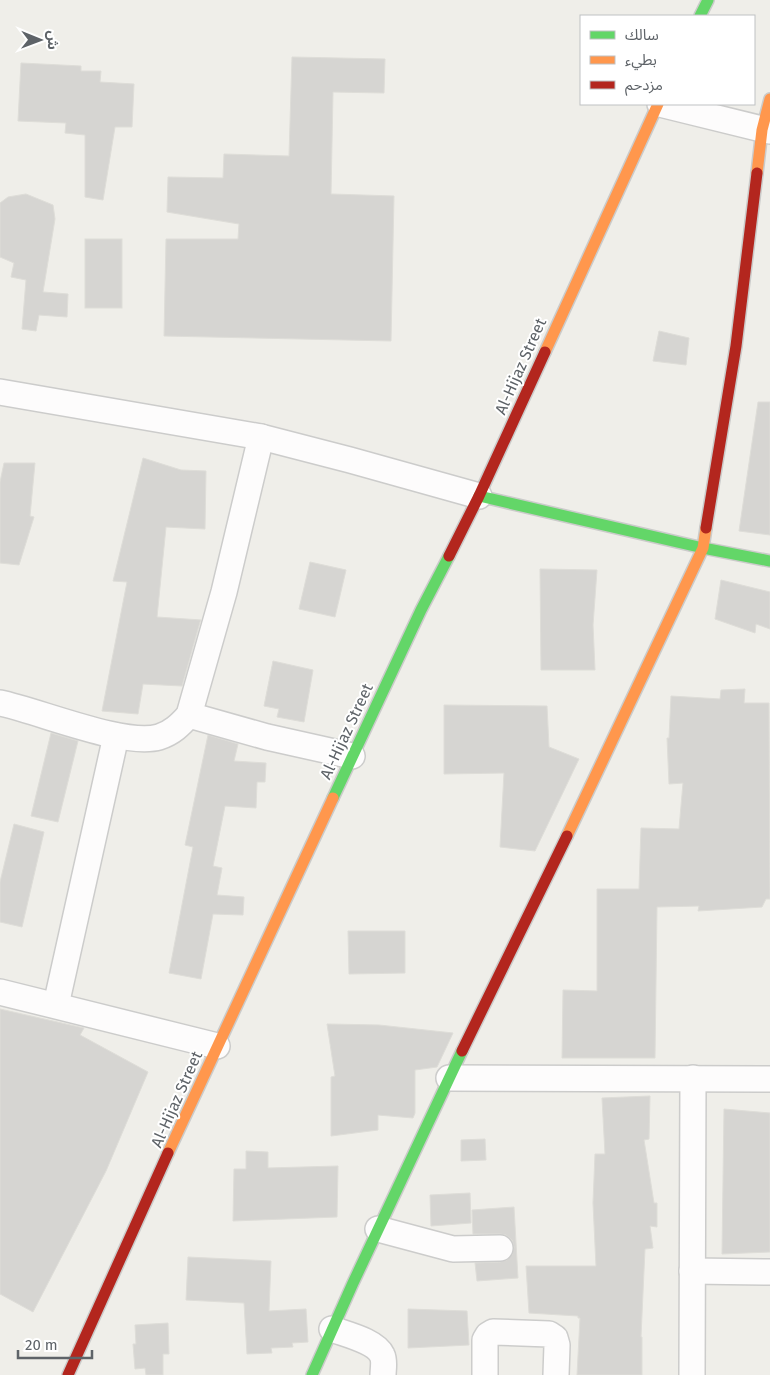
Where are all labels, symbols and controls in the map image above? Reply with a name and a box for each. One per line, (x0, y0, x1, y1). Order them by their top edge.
north arrow (15, 15, 65, 65)
legend (580, 15, 755, 105)
text: سالك (625, 26, 659, 44)
text: ش (44, 30, 61, 50)
text: بطيء (625, 51, 657, 71)
text: مزدحم (625, 76, 663, 96)
street label: Al-Hijaz Street (491, 315, 550, 417)
street label: Al-Hijaz Street (316, 680, 377, 782)
street label: Al-Hijaz Street (147, 1048, 206, 1150)
scale bar (18, 1328, 91, 1360)
text: 20 m (25, 1336, 58, 1354)

